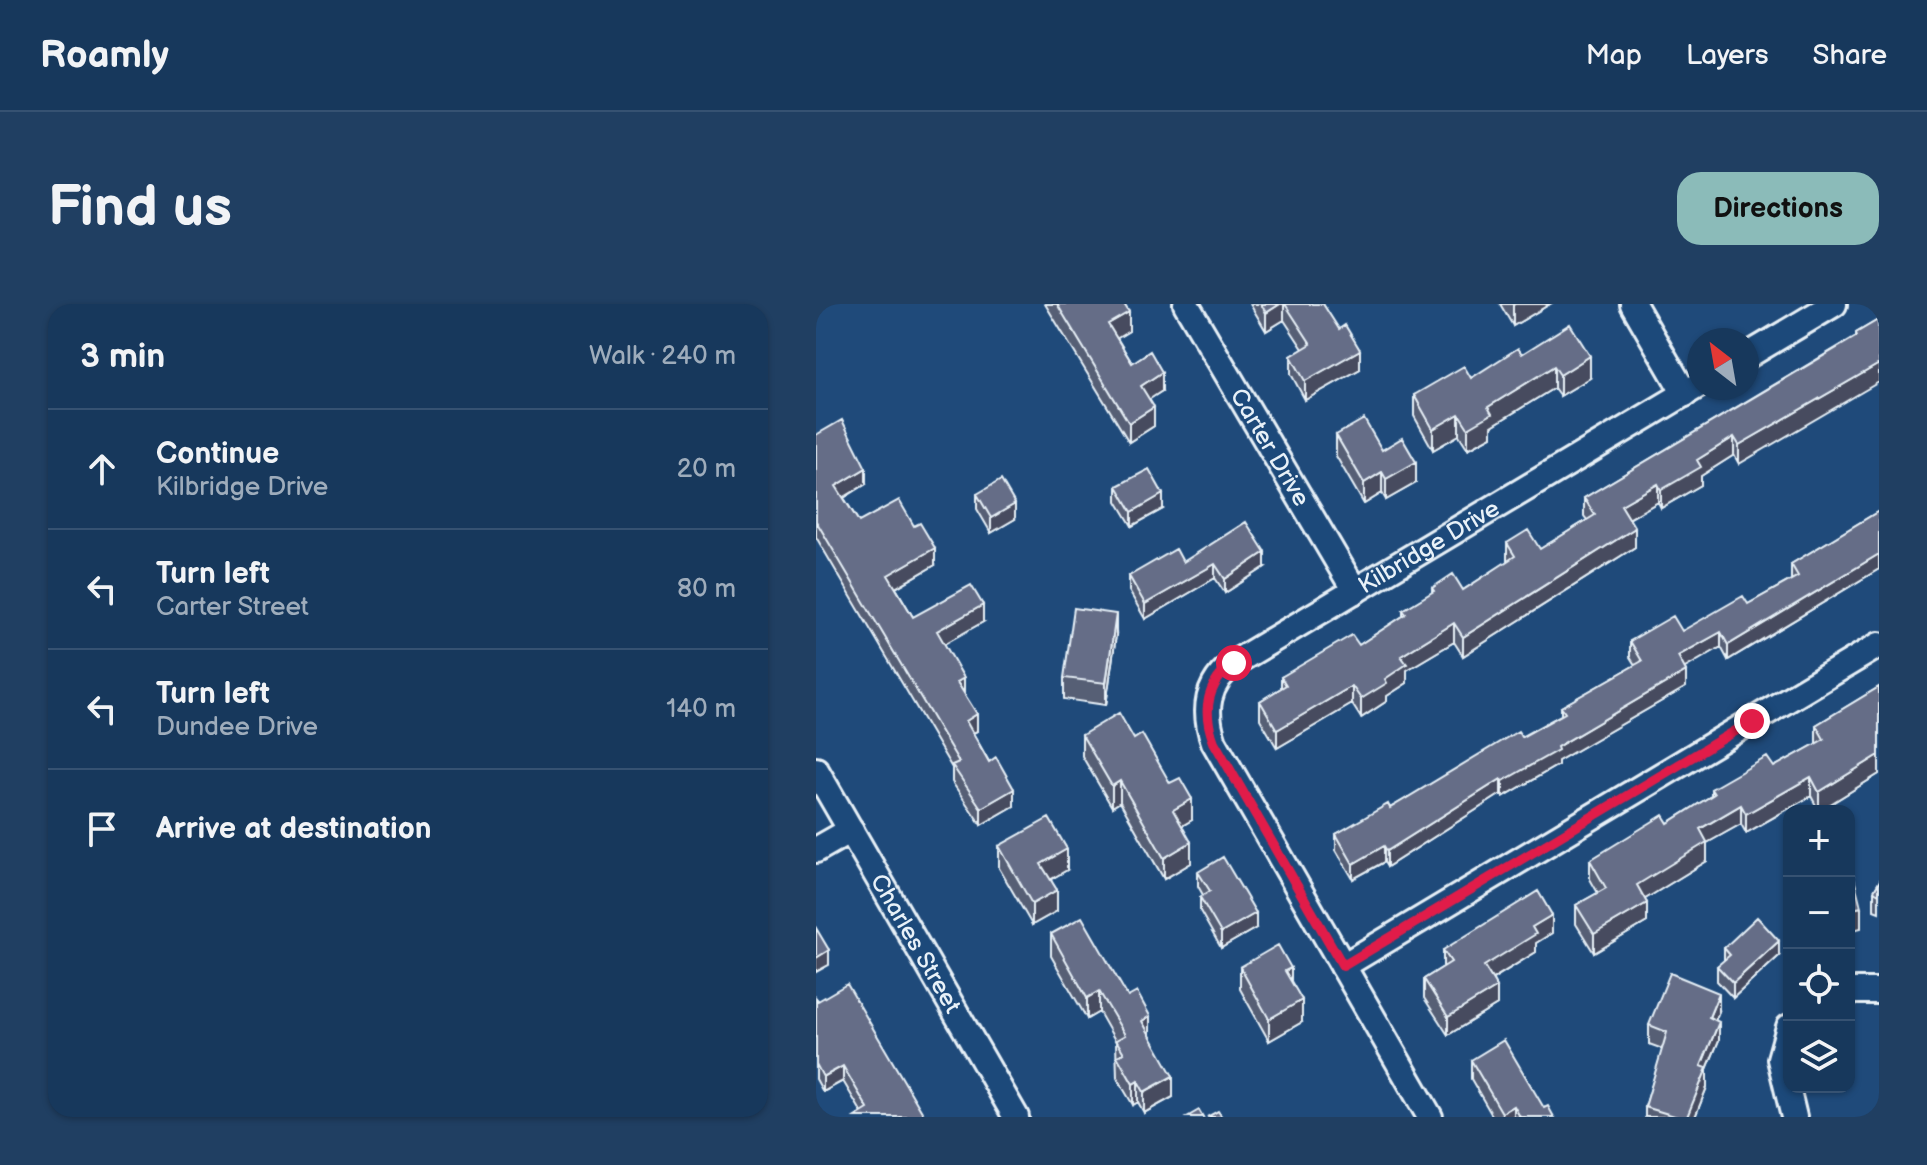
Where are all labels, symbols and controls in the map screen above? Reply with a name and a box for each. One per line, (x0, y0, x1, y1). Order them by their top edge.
text: Roamly (40, 33, 169, 78)
text: Map (1586, 39, 1642, 72)
text: Layers (1686, 39, 1769, 72)
text: Share (1813, 39, 1887, 72)
button: Directions (1677, 172, 1879, 245)
text: Find us (48, 175, 232, 242)
north arrow (1687, 328, 1759, 400)
text: 3 min (80, 336, 165, 377)
text: Walk · 240 m (589, 341, 736, 372)
street label: Carter Drive (1224, 383, 1316, 512)
text: Continue (156, 436, 279, 472)
icon: ahead (80, 447, 124, 491)
text: 20 m (677, 454, 736, 485)
text: Kilbridge Drive (156, 472, 328, 503)
street label: Kilbridge Drive (1353, 494, 1505, 600)
text: Turn left (156, 556, 270, 592)
icon: left (80, 567, 124, 611)
text: 80 m (677, 574, 736, 605)
text: Carter Street (156, 592, 309, 623)
route start (1216, 645, 1252, 681)
text: Turn left (156, 676, 270, 712)
icon: left (80, 687, 124, 731)
text: 140 m (666, 694, 736, 725)
route end (1734, 703, 1770, 739)
text: Dundee Drive (156, 712, 318, 743)
map controls (1783, 805, 1855, 1093)
button: + (1783, 805, 1855, 877)
icon: arrive (80, 807, 124, 851)
text: Arrive at destination (156, 811, 432, 847)
street label: Charles Street (864, 869, 967, 1019)
button: − (1783, 877, 1855, 949)
button: locate (1783, 949, 1855, 1021)
button: layers (1783, 1021, 1855, 1093)

